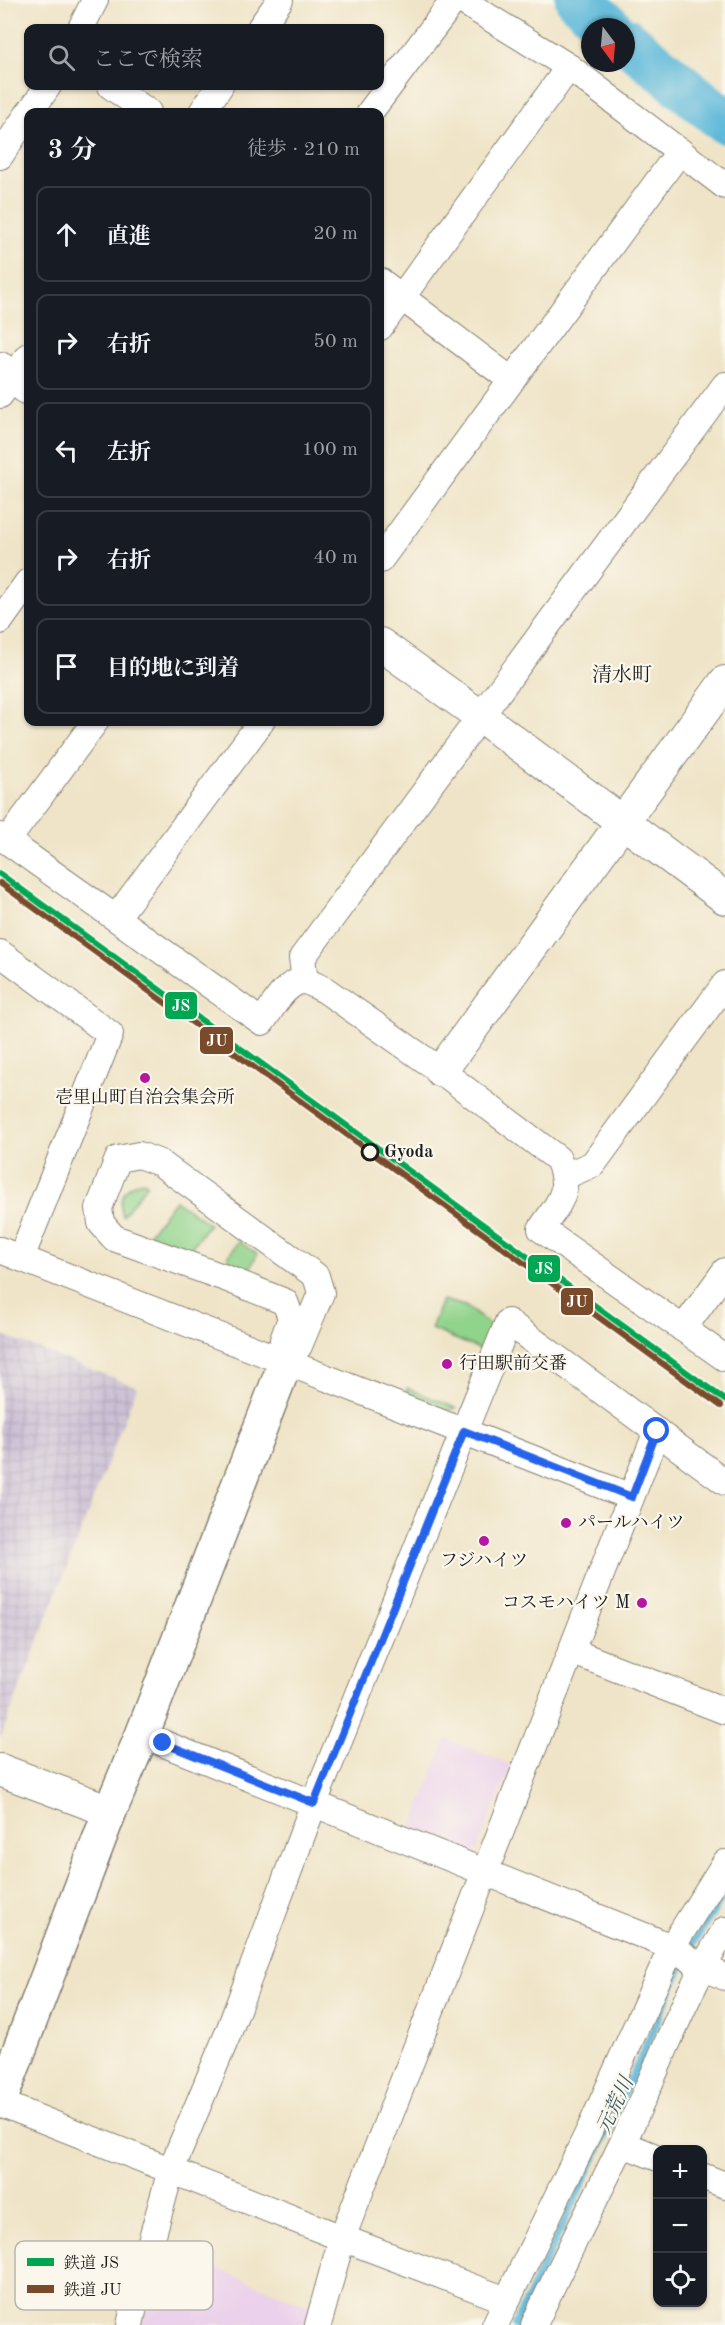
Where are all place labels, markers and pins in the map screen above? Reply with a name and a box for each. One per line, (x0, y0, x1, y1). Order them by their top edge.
marker: 壱里山町自治会集会所 (138, 1071, 152, 1085)
place label: 壱里山町自治会集会所 (55, 1087, 235, 1107)
marker: Gyoda (361, 1143, 379, 1161)
place label: Gyoda (384, 1143, 433, 1161)
place label: 行田駅前交番 (459, 1353, 567, 1373)
marker: 行田駅前交番 (440, 1357, 454, 1371)
place label: パールハイツ (578, 1514, 684, 1532)
marker: パールハイツ (559, 1516, 573, 1530)
marker: フジハイツ (477, 1534, 491, 1548)
place label: フジハイツ (440, 1551, 528, 1570)
place label: コスモハイツ M (502, 1594, 630, 1612)
marker: コスモハイツ M (635, 1596, 649, 1610)

